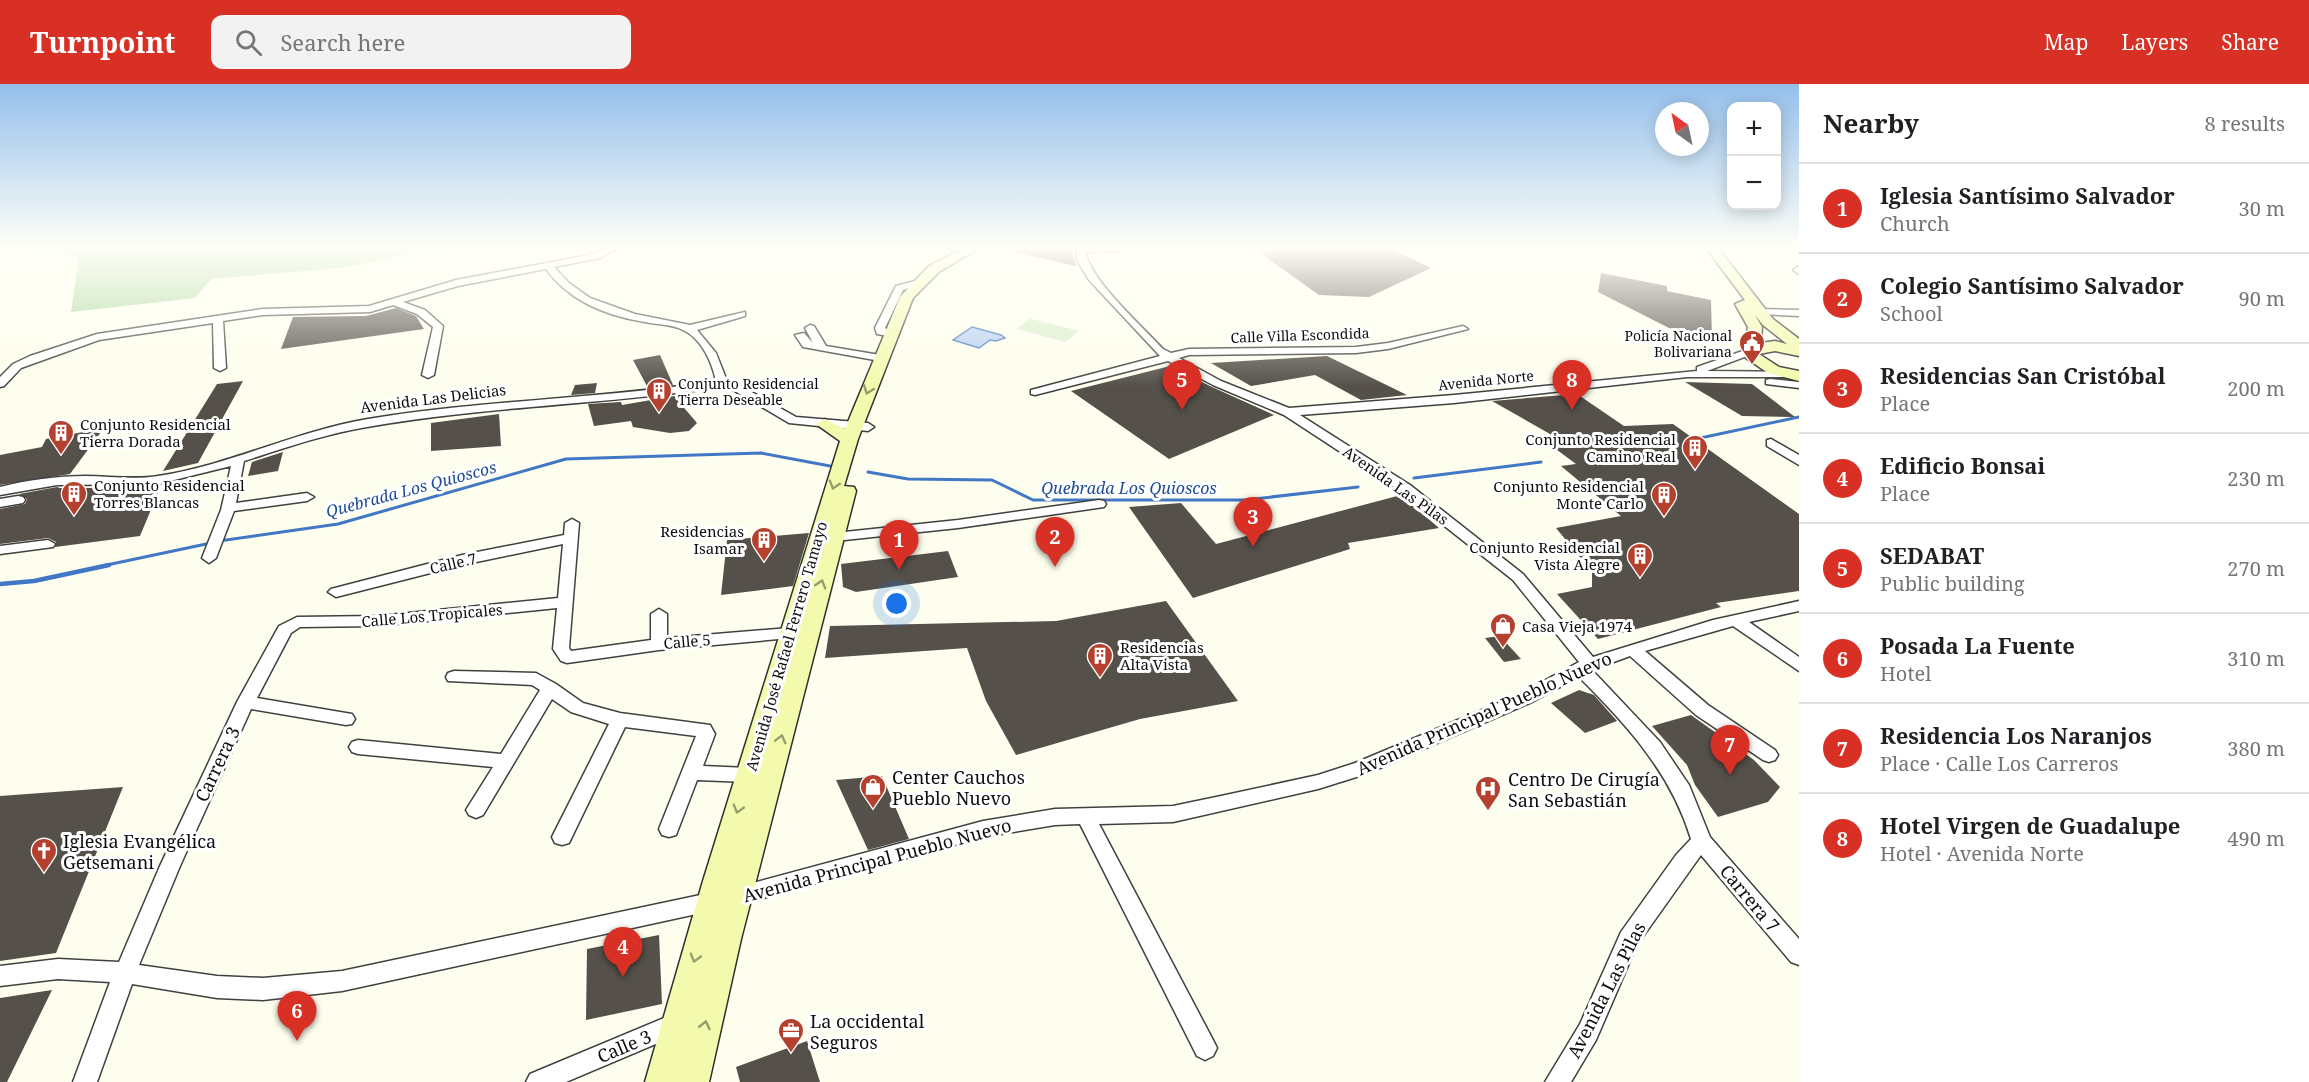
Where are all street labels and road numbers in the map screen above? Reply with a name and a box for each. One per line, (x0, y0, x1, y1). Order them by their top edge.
street label: Calle Villa Escondida (1230, 323, 1370, 347)
street label: Avenida Norte (1437, 366, 1535, 394)
street label: Avenida Las Delicias (359, 379, 507, 417)
street label: Avenida Las Pilas (1339, 441, 1453, 529)
street label: Avenida José Rafael Ferrero Tamayo (741, 519, 831, 773)
street label: Calle 7 (428, 548, 478, 578)
street label: Calle Los Tropicales (361, 599, 504, 631)
street label: Calle 5 (663, 629, 711, 653)
street label: Avenida Principal Pueblo Nuevo (1353, 646, 1615, 780)
street label: Carrera 3 (189, 722, 245, 806)
street label: Avenida Principal Pueblo Nuevo (740, 813, 1014, 907)
street label: Carrera 7 (1715, 859, 1785, 937)
street label: Avenida Las Pilas (1561, 918, 1651, 1062)
street label: Calle 3 (593, 1024, 655, 1068)

